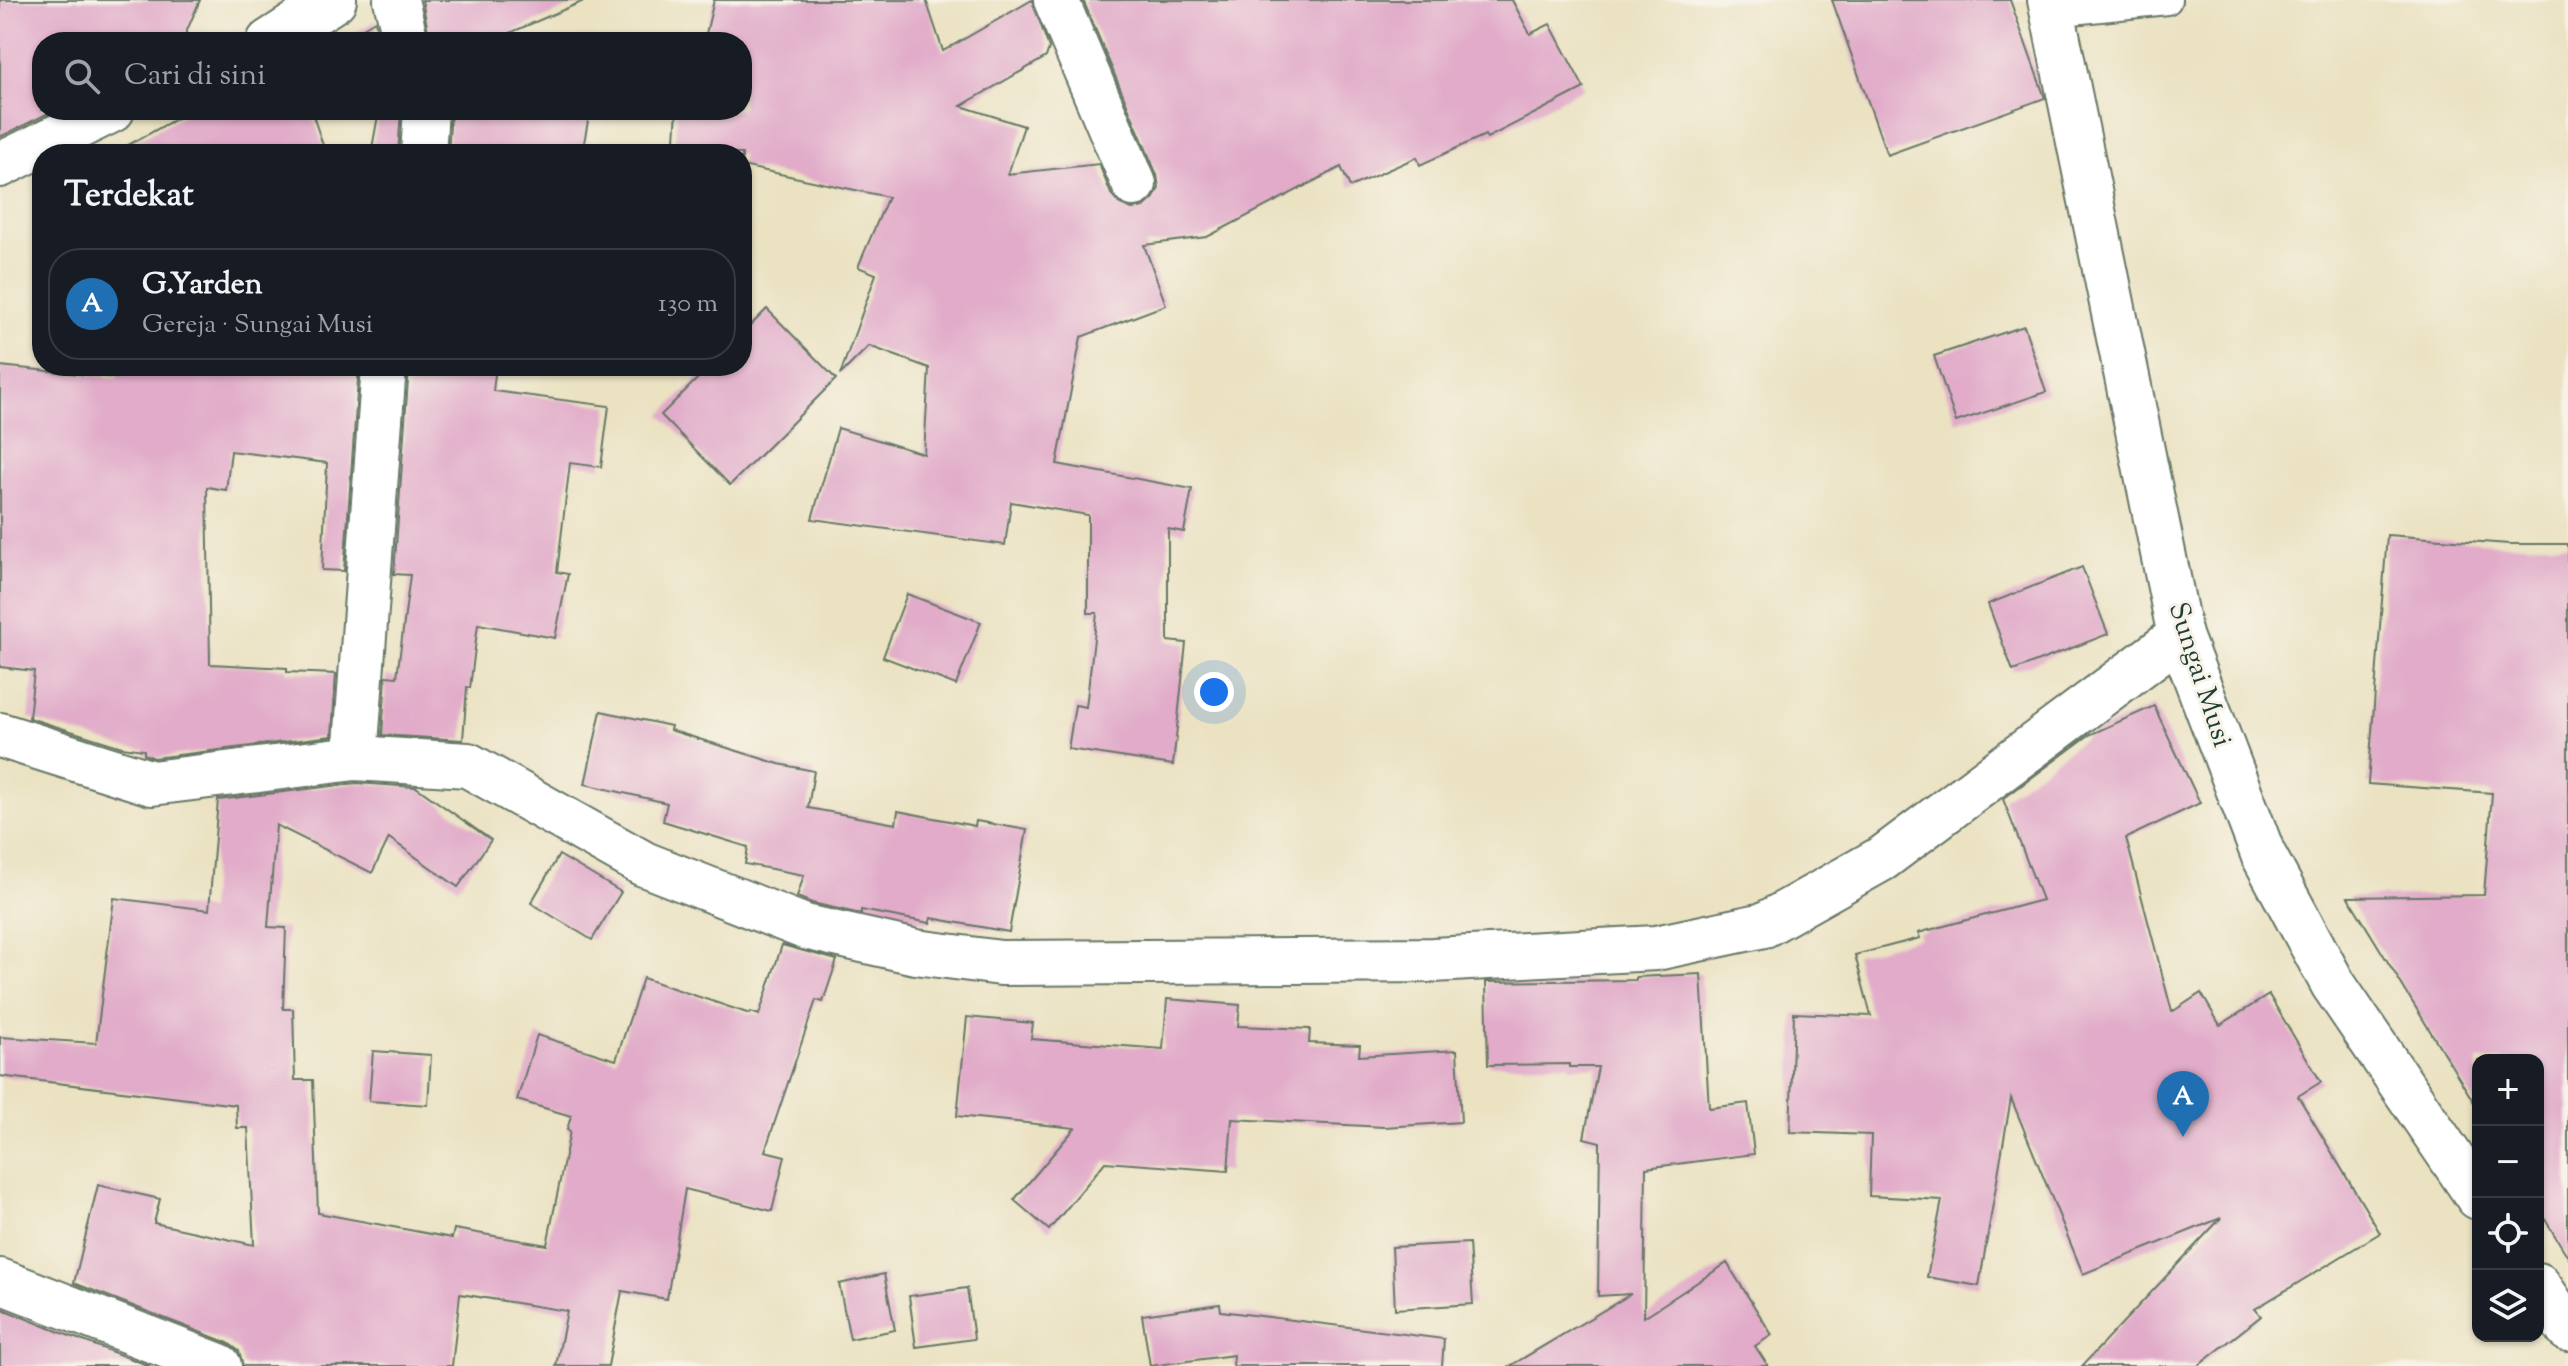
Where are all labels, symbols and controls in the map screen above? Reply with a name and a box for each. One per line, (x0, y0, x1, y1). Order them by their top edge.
search box (32, 32, 752, 120)
icon: search (60, 54, 104, 98)
text: Cari di sini (124, 55, 266, 98)
text: Terdekat (64, 172, 194, 221)
text: G.Yarden (142, 264, 262, 307)
text: A (81, 286, 103, 323)
text: 130 m (658, 286, 718, 323)
text: Gereja · Sungai Musi (142, 307, 373, 344)
street label: Sungai Musi (2157, 598, 2241, 753)
your location (1194, 672, 1234, 712)
map controls (2472, 1054, 2544, 1342)
button: + (2472, 1054, 2544, 1126)
pin: A (2157, 1071, 2209, 1137)
button: − (2472, 1126, 2544, 1198)
button: locate (2472, 1198, 2544, 1270)
button: layers (2472, 1270, 2544, 1342)

